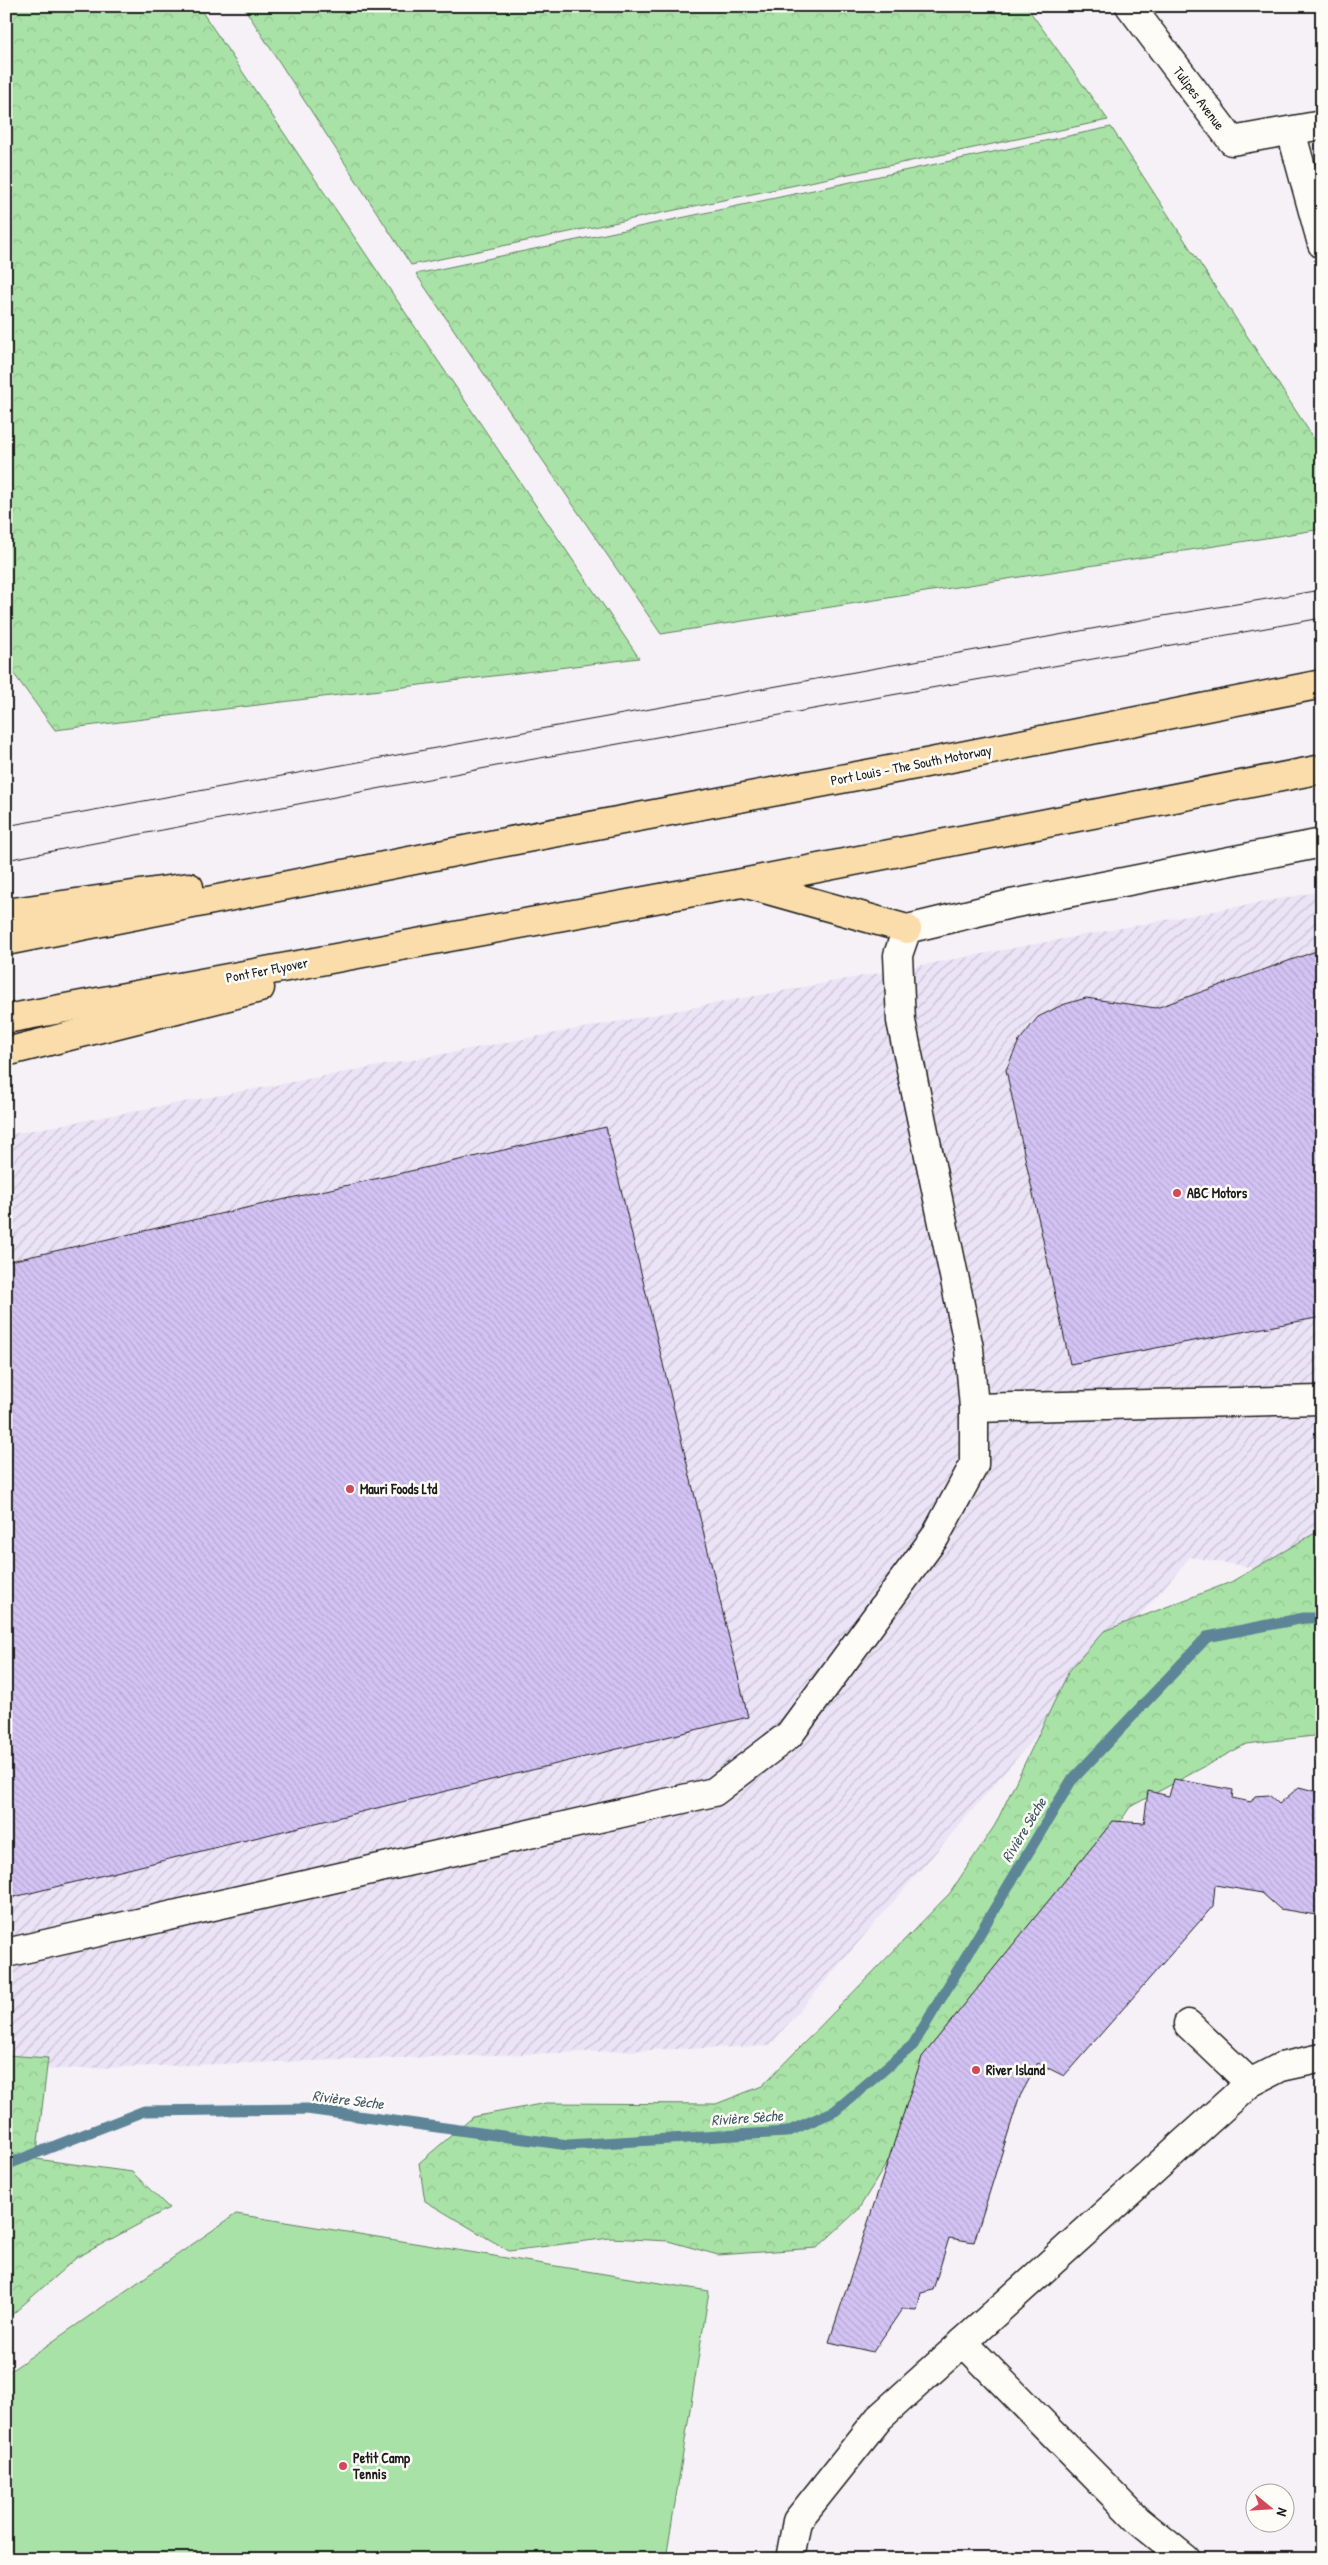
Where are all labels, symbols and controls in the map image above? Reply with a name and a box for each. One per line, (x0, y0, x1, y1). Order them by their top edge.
street label: Tulipes Avenue (1169, 62, 1230, 134)
street label: Port Louis – The South Motorway (829, 740, 993, 790)
street label: Pont Fer Flyover (224, 952, 310, 988)
place label: ABC Motors (1187, 1183, 1248, 1202)
marker: ABC Motors (1171, 1187, 1183, 1199)
place label: Mauri Foods Ltd (360, 1479, 438, 1498)
marker: Mauri Foods Ltd (344, 1483, 356, 1495)
water label: Rivière Sèche (996, 1793, 1052, 1866)
place label: River Island (986, 2060, 1045, 2079)
marker: River Island (970, 2064, 982, 2076)
water label: Rivière Sèche (311, 2085, 386, 2114)
water label: Rivière Sèche (710, 2104, 784, 2130)
place label: Petit Camp Tennis (352, 2448, 411, 2483)
marker: Petit Camp Tennis (337, 2460, 349, 2472)
north arrow (1246, 2482, 1296, 2532)
text: N (1272, 2506, 1293, 2519)

